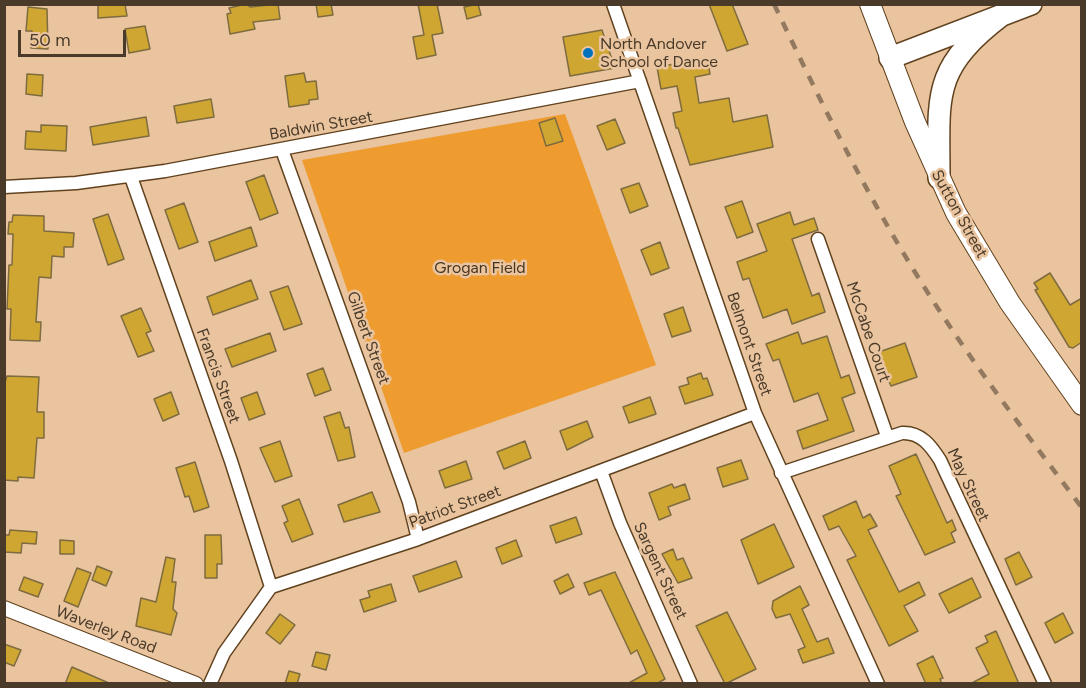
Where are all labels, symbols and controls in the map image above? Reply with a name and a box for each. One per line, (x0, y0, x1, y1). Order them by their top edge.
scale bar (21, 18, 129, 56)
text: 50 m (29, 29, 71, 51)
place label: North Andover School of Dance (600, 34, 718, 72)
marker: North Andover School of Dance (581, 46, 595, 60)
street label: Baldwin Street (268, 107, 374, 145)
street label: Sutton Street (927, 167, 991, 261)
park label: Grogan Field (434, 258, 526, 278)
street label: McCabe Court (842, 279, 894, 385)
street label: Gilbert Street (342, 289, 394, 387)
street label: Belmont Street (722, 290, 776, 398)
street label: Francis Street (192, 326, 244, 426)
street label: May Street (943, 445, 993, 525)
street label: Patriot Street (406, 481, 504, 533)
street label: Sargent Street (629, 519, 691, 623)
street label: Waverley Road (53, 602, 159, 658)

